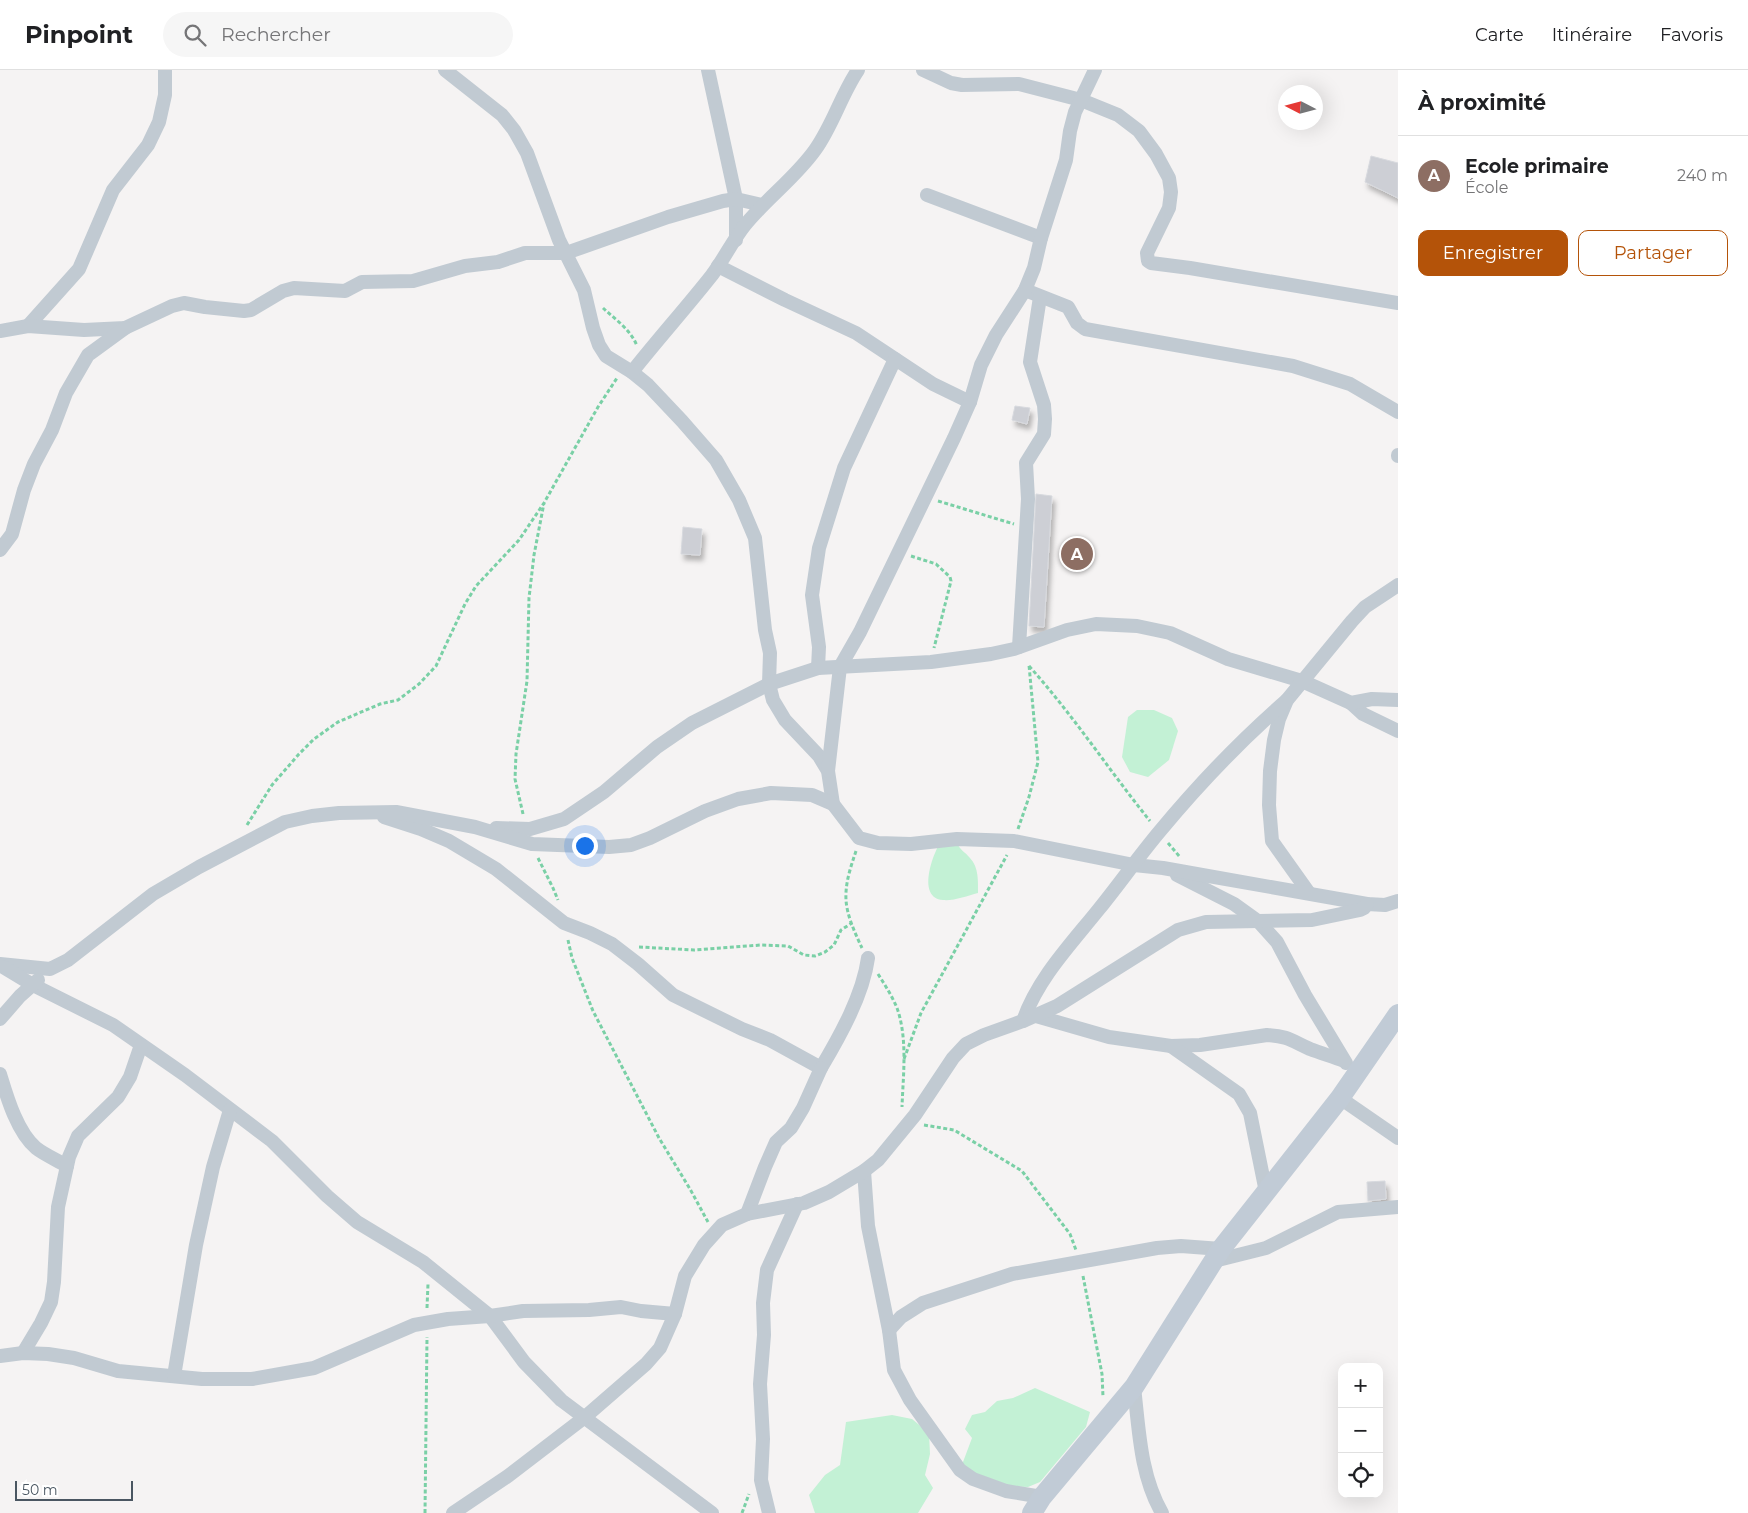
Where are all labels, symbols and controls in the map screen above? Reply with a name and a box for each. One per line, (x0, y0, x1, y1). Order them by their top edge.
search box (163, 12, 513, 57)
text: Pinpoint (25, 20, 133, 49)
icon: search (181, 21, 209, 49)
text: Rechercher (221, 23, 331, 46)
text: Carte (1475, 24, 1524, 46)
text: Itinéraire (1552, 24, 1632, 46)
text: Favoris (1660, 24, 1723, 46)
north arrow (1278, 85, 1323, 130)
text: À proximité (1418, 90, 1546, 115)
text: Ecole primaire (1465, 155, 1609, 178)
text: A (1428, 166, 1440, 185)
text: 240 m (1677, 166, 1728, 185)
text: École (1465, 178, 1508, 197)
button: Enregistrer (1418, 230, 1568, 276)
button: Partager (1578, 230, 1728, 276)
pin: A (1061, 535, 1093, 573)
your location (572, 833, 598, 859)
map controls (1338, 1363, 1383, 1498)
button: + (1338, 1363, 1383, 1408)
button: − (1338, 1408, 1383, 1453)
button: locate (1338, 1453, 1383, 1498)
scale bar (15, 1478, 132, 1501)
text: 50 m (22, 1481, 58, 1499)

